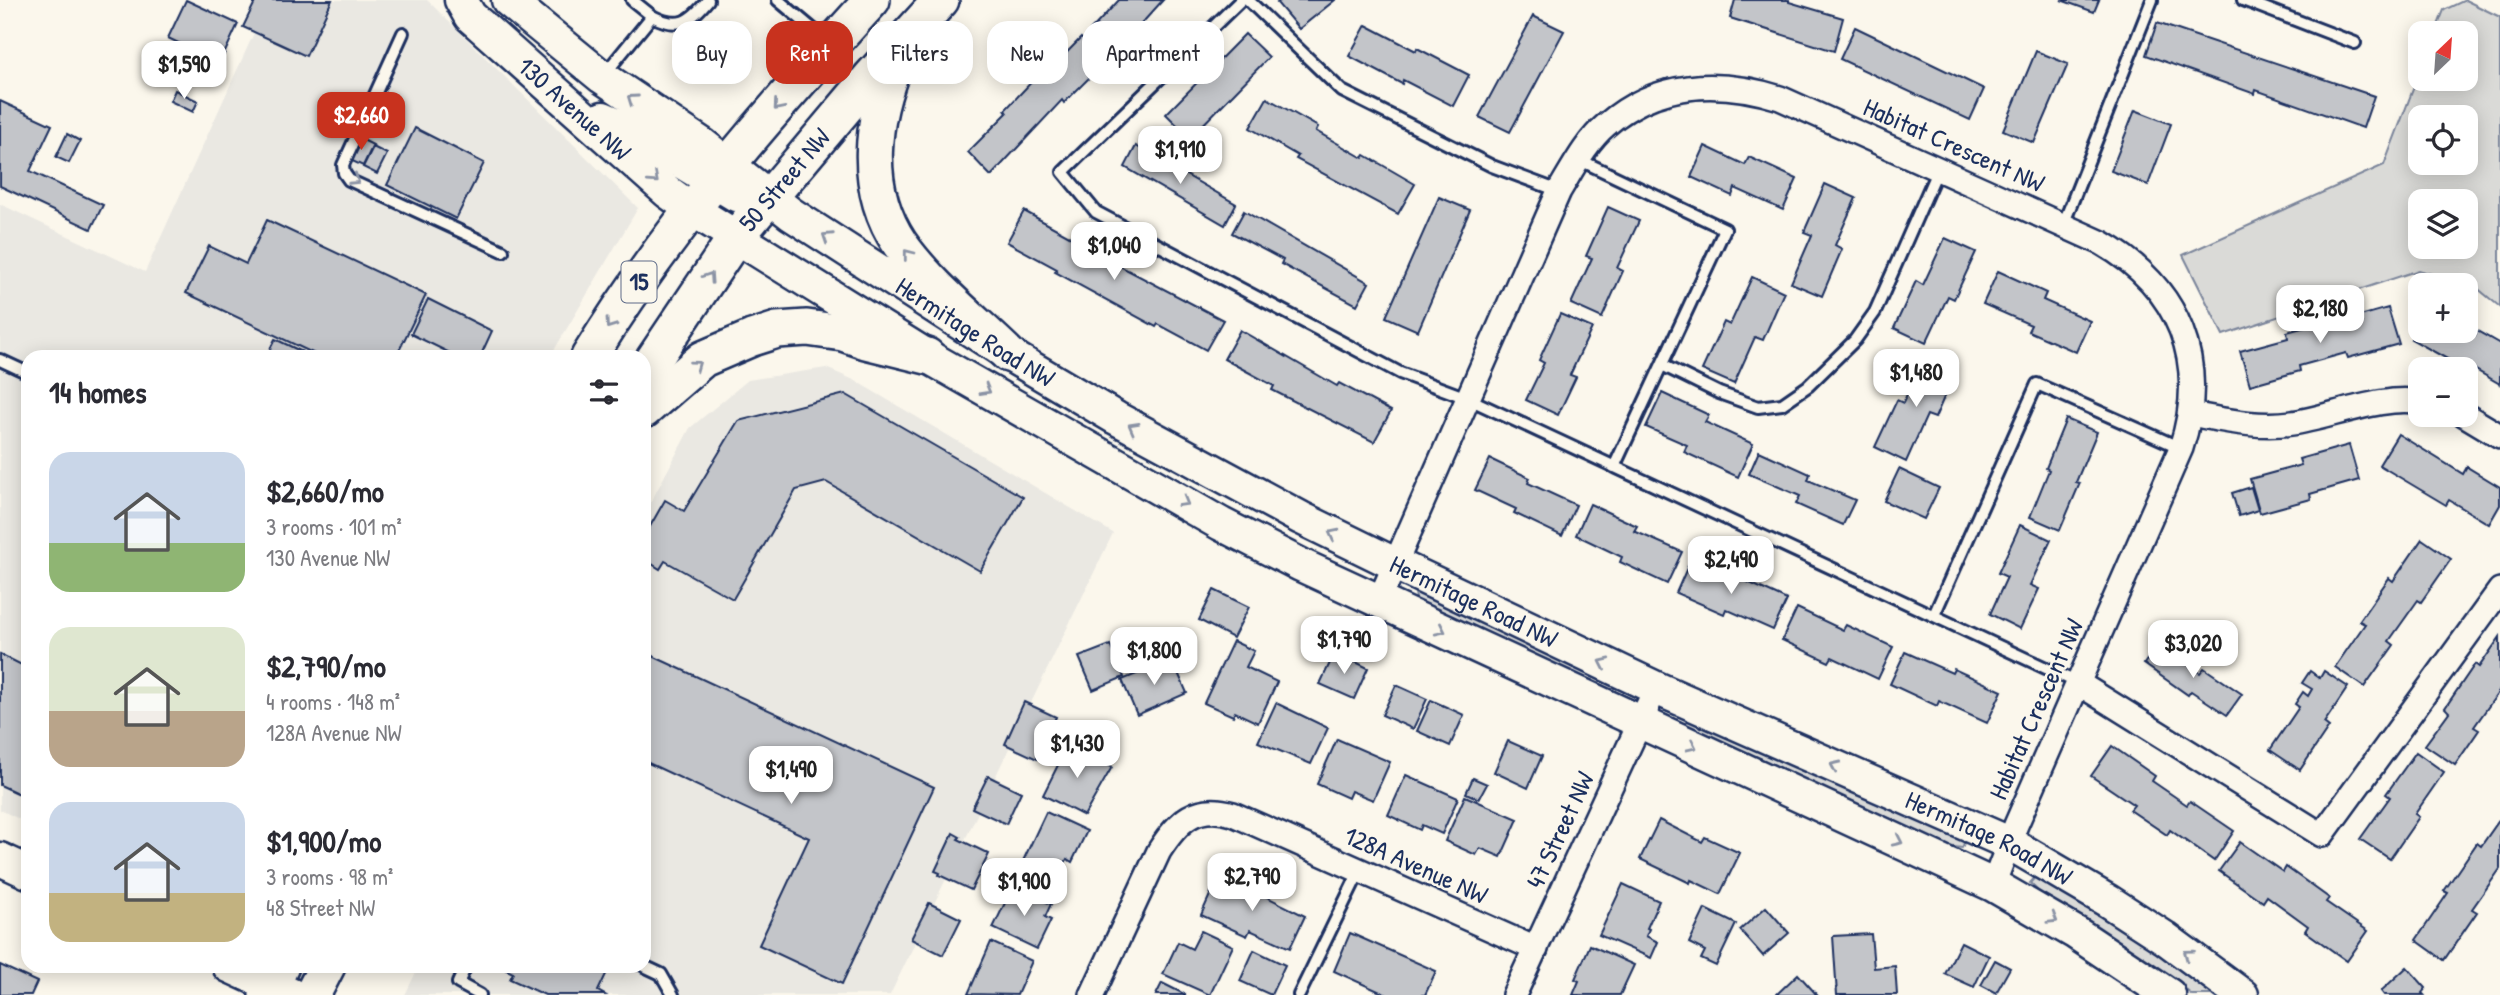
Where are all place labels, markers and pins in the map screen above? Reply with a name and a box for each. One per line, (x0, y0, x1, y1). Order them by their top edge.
pin: $1,590 (127, 42, 241, 101)
pin: $2,660 (304, 92, 418, 152)
pin: $1,910 (1123, 127, 1237, 186)
pin: $1,040 (1057, 222, 1171, 282)
pin: $2,180 (2263, 286, 2377, 345)
pin: $1,480 (1859, 350, 1973, 409)
pin: $2,490 (1674, 536, 1788, 596)
pin: $1,790 (1287, 616, 1401, 676)
pin: $3,020 (2136, 620, 2250, 680)
pin: $1,800 (1097, 628, 1211, 687)
pin: $1,430 (1020, 720, 1134, 780)
pin: $1,490 (734, 746, 848, 806)
pin: $2,790 (1195, 853, 1309, 913)
pin: $1,900 (967, 858, 1081, 918)

